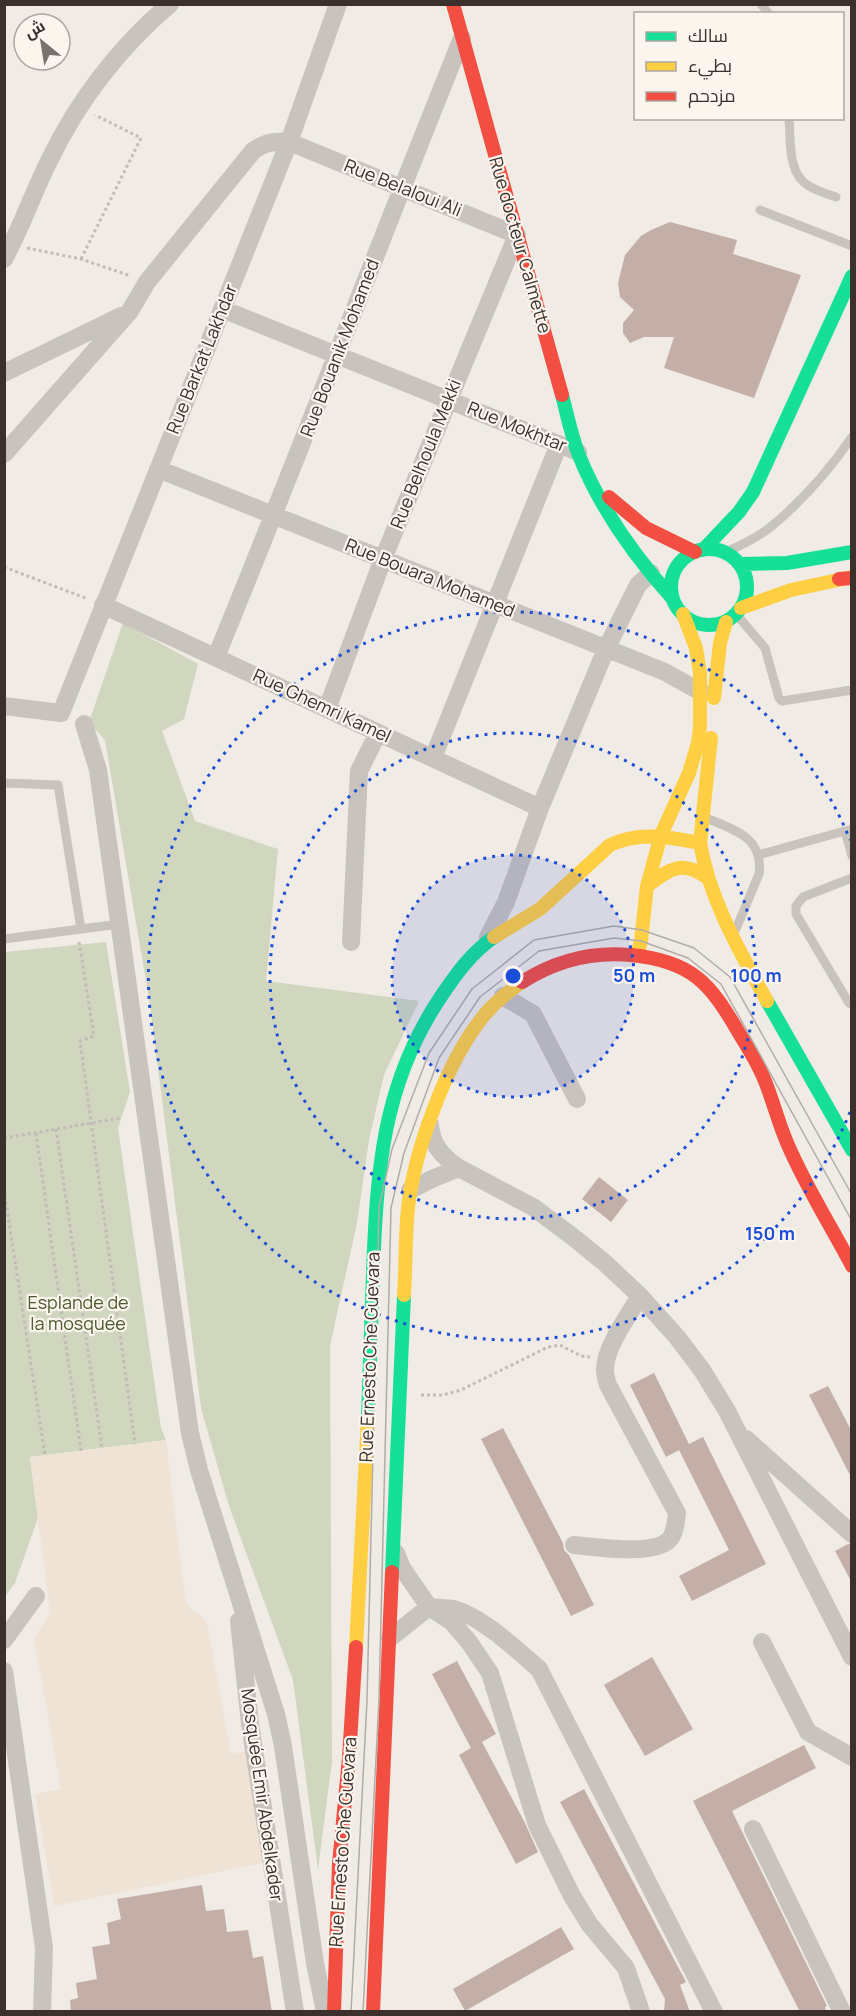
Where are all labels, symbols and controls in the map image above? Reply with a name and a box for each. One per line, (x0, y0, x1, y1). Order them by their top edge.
north arrow (12, 12, 72, 72)
legend (634, 12, 844, 120)
text: ش (20, 14, 49, 44)
text: سالك (688, 23, 728, 47)
text: بطيء (688, 53, 732, 80)
text: مزدحم (688, 83, 736, 108)
street label: Rue Belaloui Ali (341, 153, 466, 222)
street label: Rue docteur Calmette (484, 154, 558, 336)
street label: Rue Bouanik Mohamed (294, 255, 384, 440)
street label: Rue Barkat Lakhdar (160, 280, 242, 437)
street label: Rue Belhoula Mekki (384, 375, 466, 532)
street label: Rue Mokhtar (464, 395, 571, 457)
street label: Rue Bouara Mohamed (342, 532, 519, 622)
street label: Rue Ghemri Kamel (249, 663, 395, 748)
text: 50 m (613, 963, 655, 987)
text: 100 m (730, 963, 782, 987)
centre of rings (503, 966, 523, 986)
text: 150 m (745, 1221, 795, 1245)
street label: Rue Ernesto Che Guevara (353, 1251, 385, 1463)
park label: Esplande de la mosquée (27, 1290, 129, 1335)
street label: Mosquée Emir Abdelkader (236, 1687, 290, 1903)
street label: Rue Ernesto Che Guevara (323, 1736, 361, 1948)

